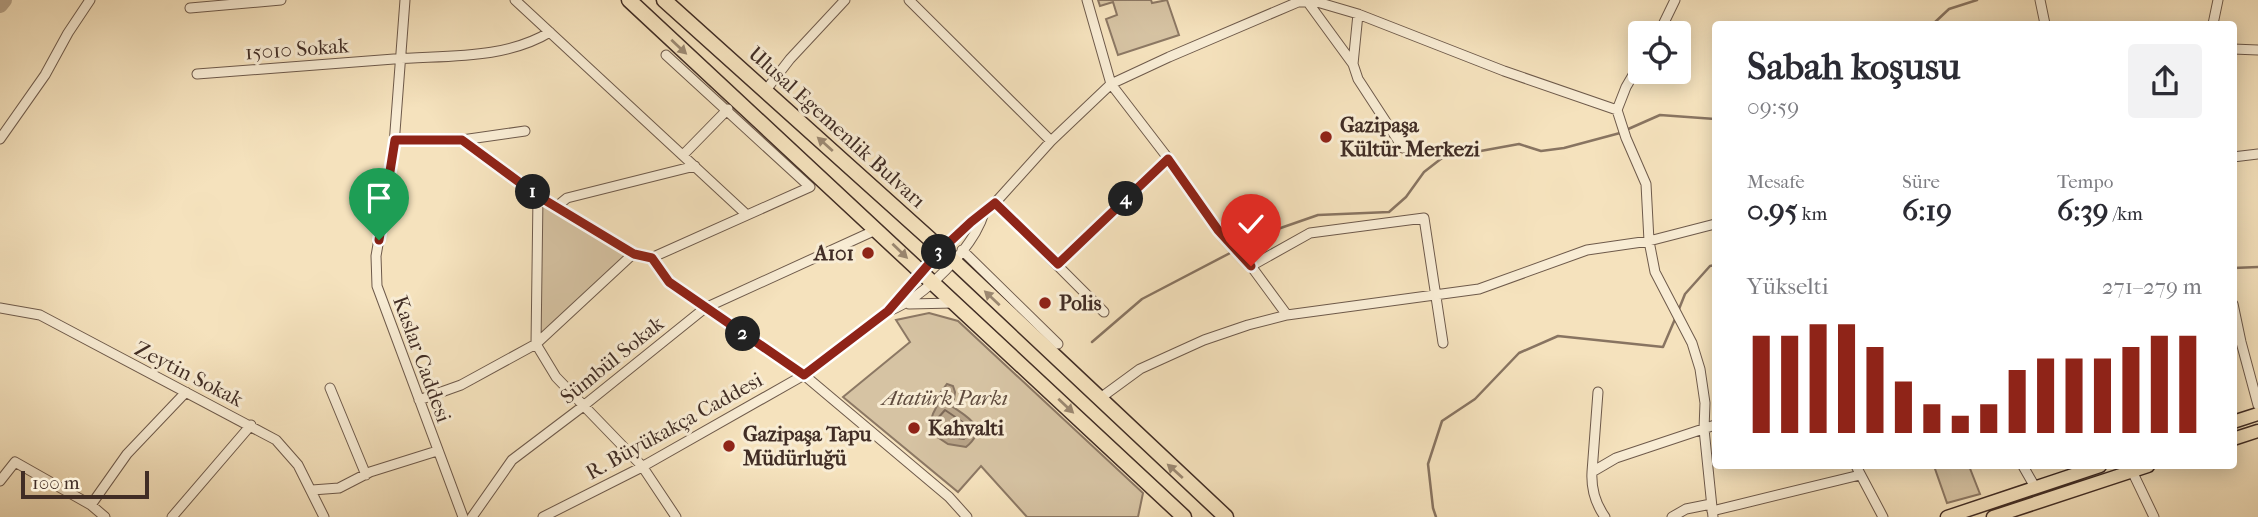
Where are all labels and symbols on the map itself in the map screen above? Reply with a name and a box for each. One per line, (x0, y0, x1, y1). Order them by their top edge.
street label: 15010 Sokak (244, 33, 350, 65)
one-way arrow (670, 38, 687, 54)
street label: Ulusal Egemenlik Bulvarı (744, 41, 930, 213)
place label: Gazipaşa Kültür Merkezi (1340, 113, 1480, 161)
marker: Gazipaşa Kültür Merkezi (1318, 129, 1334, 145)
one-way arrow (816, 136, 834, 152)
pin (349, 168, 409, 240)
pin: 1 (516, 174, 550, 210)
pin: 4 (1108, 182, 1144, 216)
pin (1221, 194, 1281, 266)
pin: 3 (922, 234, 956, 270)
place label: A101 (812, 241, 854, 265)
one-way arrow (891, 242, 908, 258)
marker: A101 (860, 245, 876, 261)
one-way arrow (984, 290, 1001, 306)
place label: Polis (1059, 291, 1102, 315)
street label: Kaslar Caddesi (388, 292, 456, 426)
marker: Polis (1037, 295, 1053, 311)
street label: Sümbül Sokak (556, 311, 669, 409)
pin: 2 (726, 316, 760, 352)
street label: Zeytin Sokak (131, 336, 247, 412)
street label: R. Büyükakça Caddesi (582, 367, 766, 485)
park label: Atatürk Parkı (879, 386, 1008, 410)
one-way arrow (1057, 397, 1074, 413)
place label: Kahvalti (928, 416, 1005, 440)
marker: Kahvalti (906, 420, 922, 436)
place label: Gazipaşa Tapu Müdürluğü (742, 422, 871, 470)
marker: Gazipaşa Tapu Müdürluğü (721, 438, 737, 454)
one-way arrow (1166, 463, 1184, 479)
scale bar (21, 468, 149, 500)

